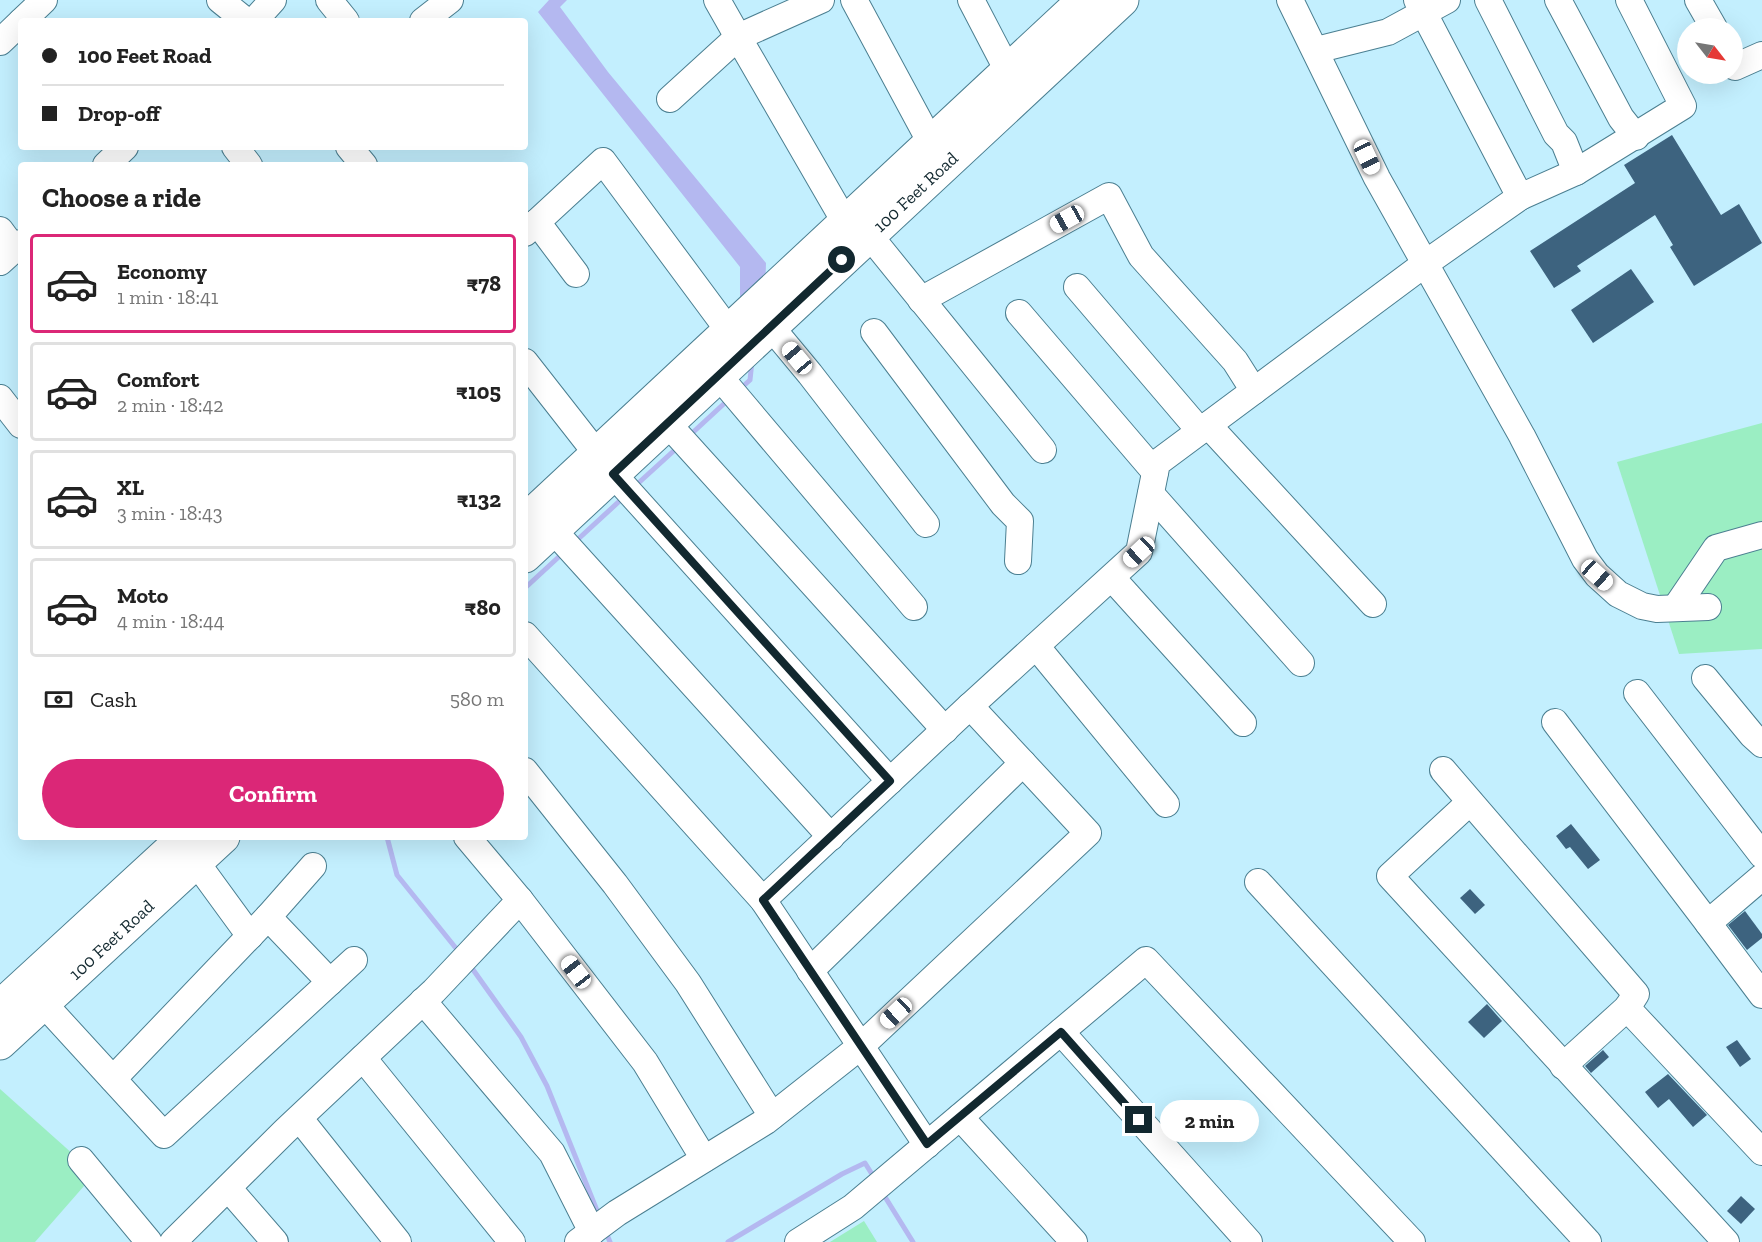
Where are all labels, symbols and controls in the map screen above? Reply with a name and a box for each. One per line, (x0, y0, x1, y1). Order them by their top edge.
north arrow (1677, 18, 1743, 84)
map controls (1677, 18, 1743, 84)
text: 100 Feet Road (78, 42, 212, 69)
text: Drop-off (78, 100, 160, 127)
car (1351, 137, 1383, 177)
street label: 100 Feet Road (869, 147, 963, 237)
text: Choose a ride (42, 182, 201, 214)
car (1047, 202, 1087, 236)
route start (828, 246, 855, 273)
icon: car (45, 257, 99, 311)
text: Economy (117, 258, 207, 285)
text: ₹78 (466, 270, 501, 297)
text: 1 min · 18:41 (117, 285, 218, 309)
car (779, 338, 815, 378)
icon: car (45, 365, 99, 419)
text: Comfort (117, 366, 199, 393)
text: ₹105 (456, 378, 501, 405)
text: 2 min · 18:42 (117, 393, 224, 417)
icon: car (45, 473, 99, 527)
text: XL (117, 474, 144, 501)
text: ₹132 (457, 486, 501, 513)
text: 3 min · 18:43 (117, 501, 223, 525)
car (1120, 533, 1158, 571)
car (1578, 556, 1616, 594)
icon: car (45, 581, 99, 635)
text: Moto (117, 582, 168, 609)
text: ₹80 (465, 594, 501, 621)
text: 4 min · 18:44 (117, 609, 225, 633)
icon: cash (42, 683, 75, 716)
text: Cash (90, 686, 137, 713)
text: 580 m (450, 687, 504, 711)
button: Confirm (42, 759, 504, 828)
street label: 100 Feet Road (65, 895, 159, 985)
car (558, 952, 594, 992)
car (877, 994, 915, 1032)
callout: 2 min (1160, 1099, 1259, 1141)
route end (1125, 1106, 1152, 1133)
text: 2 min (1185, 1109, 1234, 1133)

